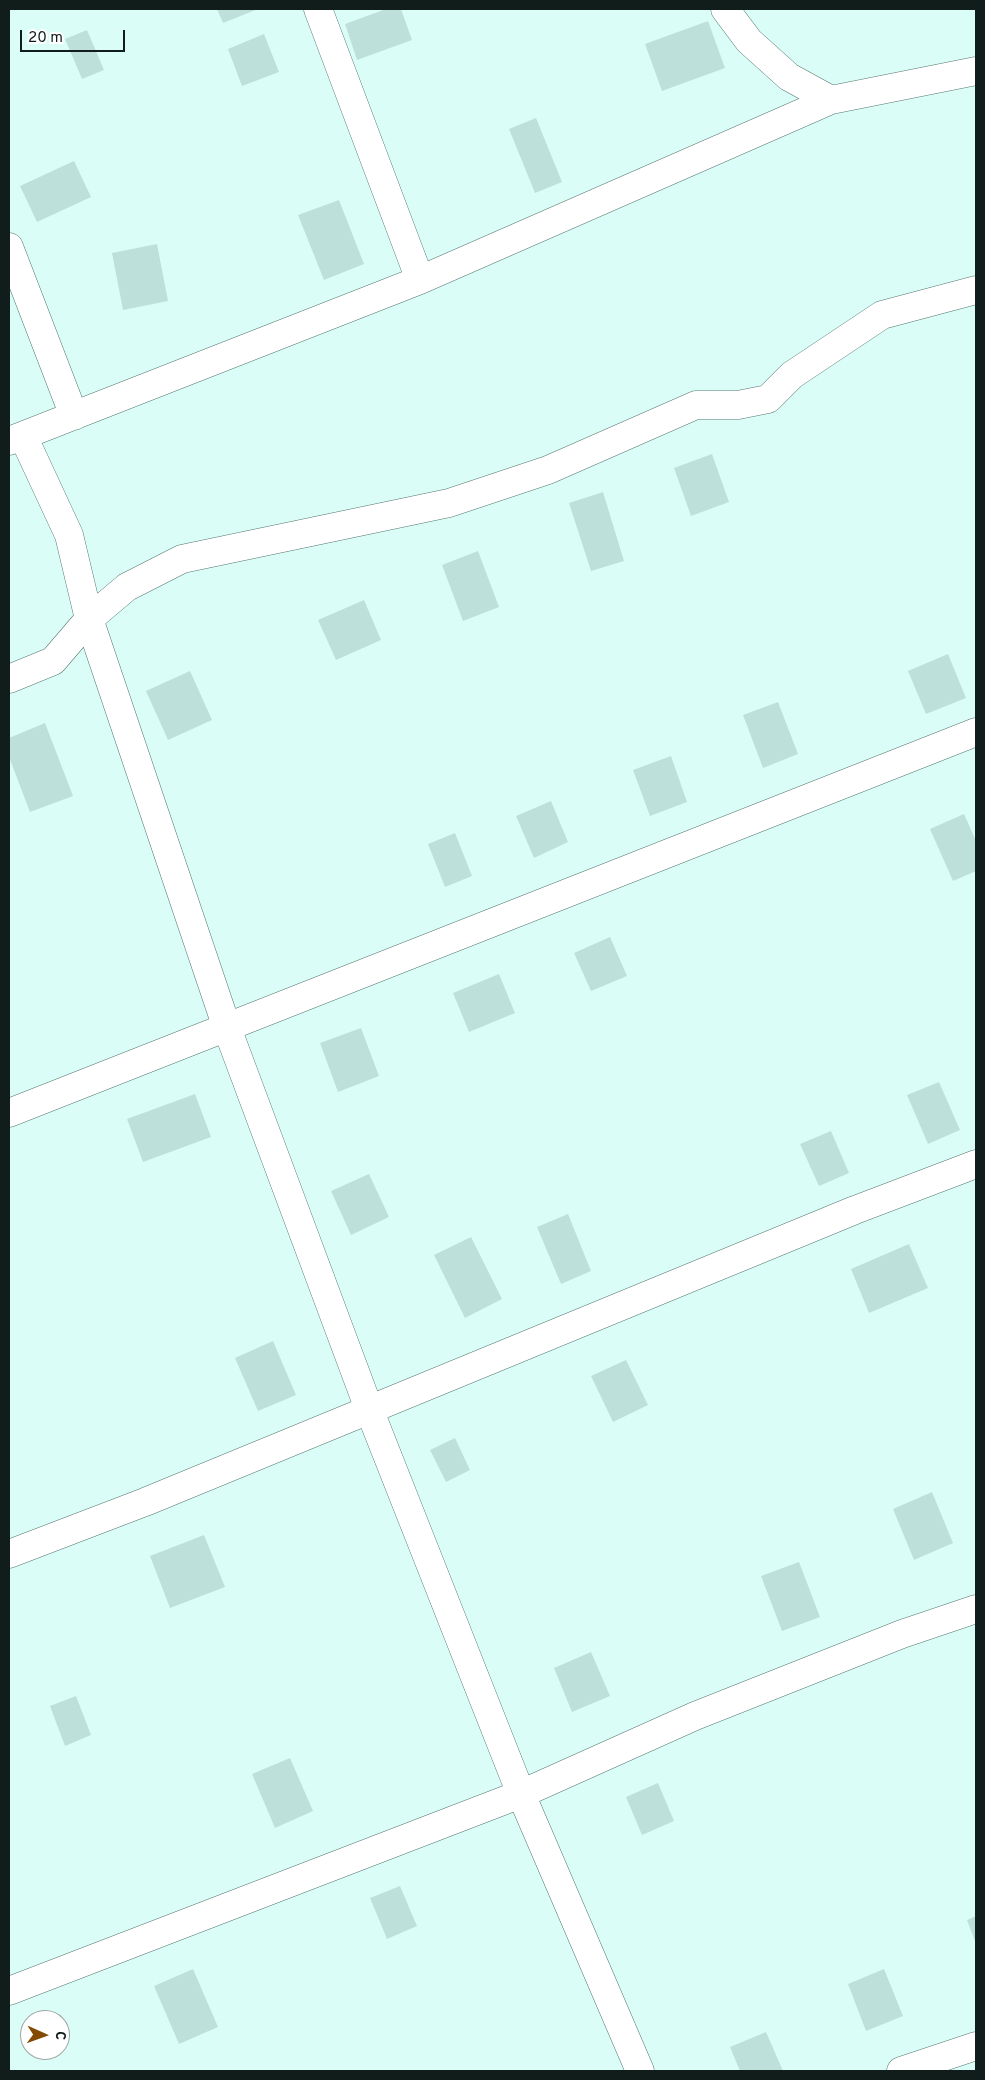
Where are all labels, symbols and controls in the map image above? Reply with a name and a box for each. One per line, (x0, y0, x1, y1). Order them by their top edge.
scale bar (22, 20, 128, 52)
text: 20 m (28, 29, 63, 48)
north arrow (20, 2010, 70, 2060)
text: С (51, 2031, 68, 2040)

